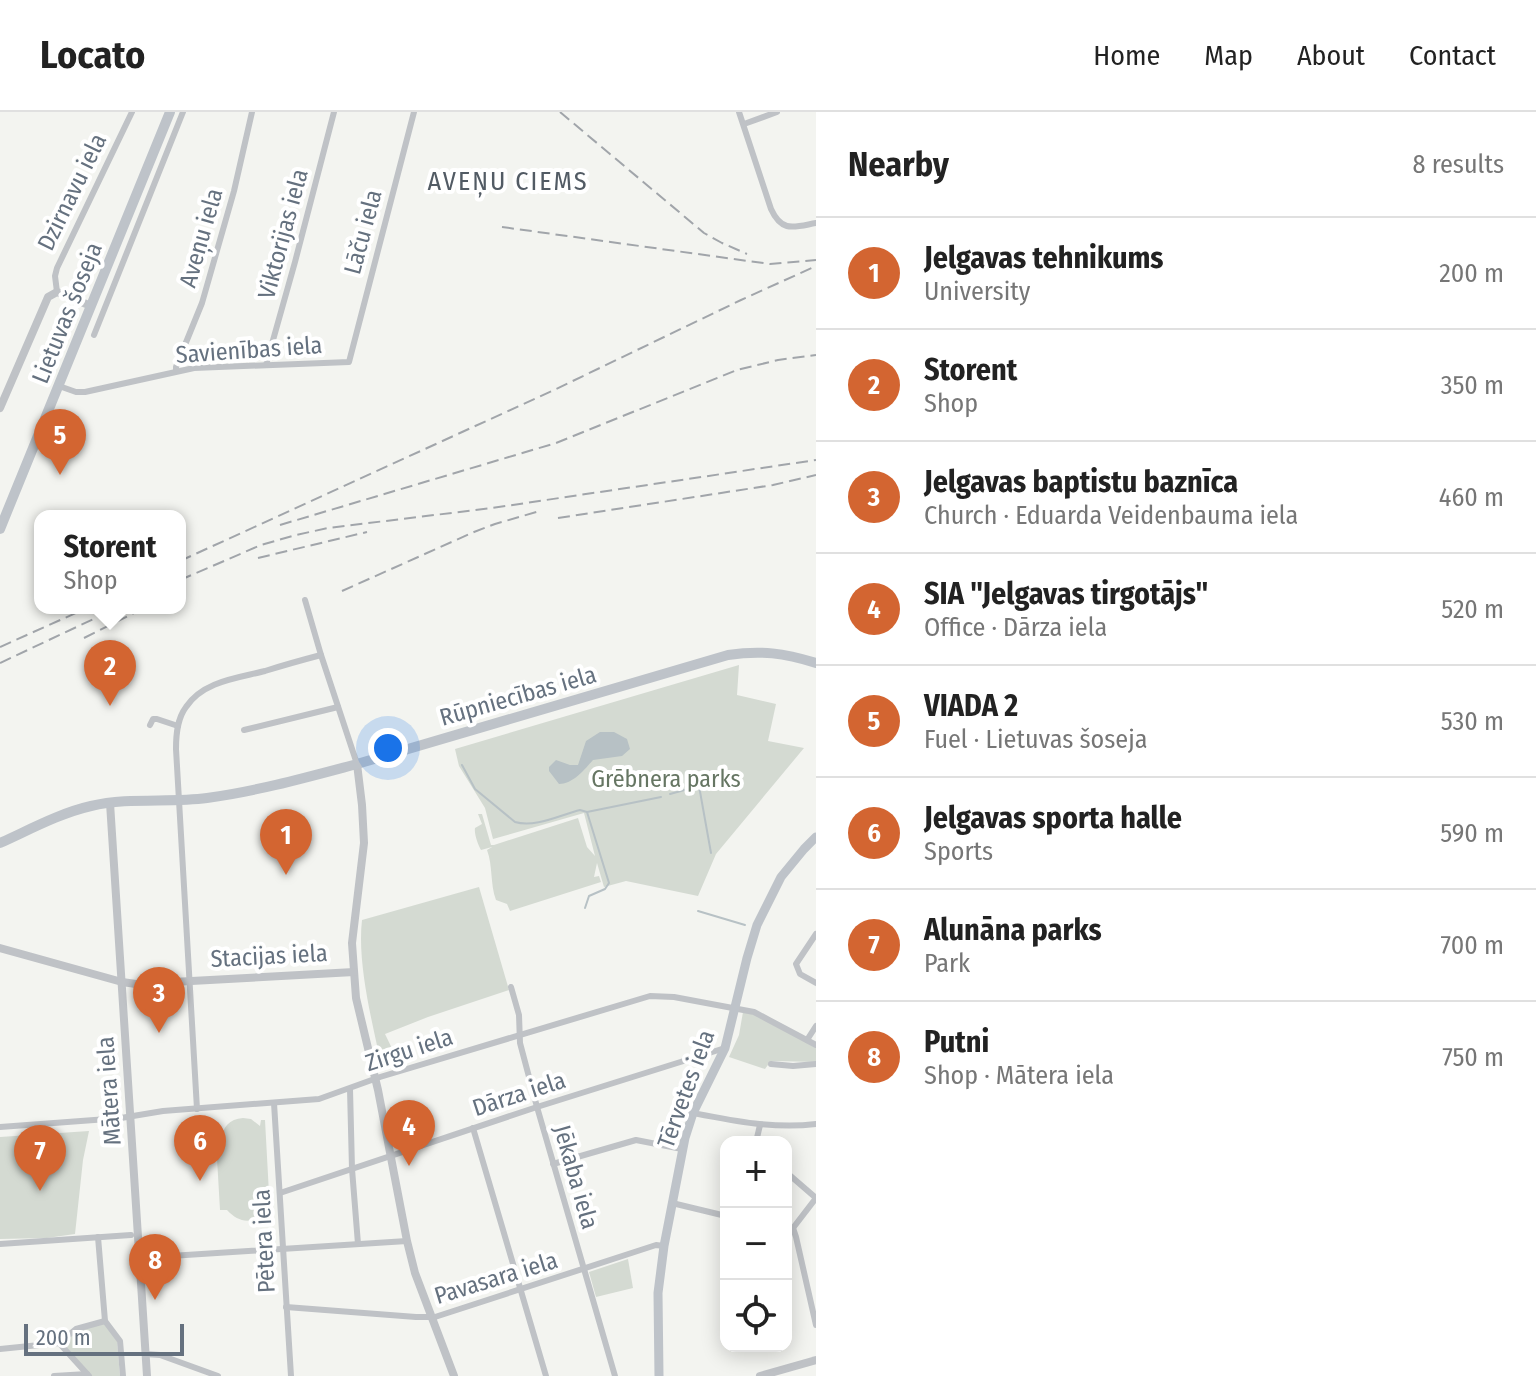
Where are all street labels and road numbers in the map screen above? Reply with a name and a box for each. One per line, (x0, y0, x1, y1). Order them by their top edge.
street label: Dzirnavu iela (32, 129, 112, 255)
street label: Viktorijas iela (252, 166, 314, 302)
street label: Aveņu iela (174, 185, 230, 291)
street label: Lāču iela (338, 187, 388, 277)
street label: Lietuvas šoseja (26, 238, 108, 388)
street label: Savienības iela (175, 331, 323, 369)
street label: Rūpniecības iela (437, 660, 599, 732)
street label: Stacijas iela (210, 939, 328, 973)
street label: Zirgu iela (362, 1023, 456, 1077)
street label: Tērvetes iela (652, 1026, 720, 1152)
street label: Mātera iela (91, 1036, 127, 1146)
street label: Dārza iela (469, 1066, 569, 1122)
street label: Jēkaba iela (548, 1122, 604, 1232)
street label: Pētera iela (247, 1188, 281, 1294)
street label: Pavasara iela (431, 1246, 561, 1310)

